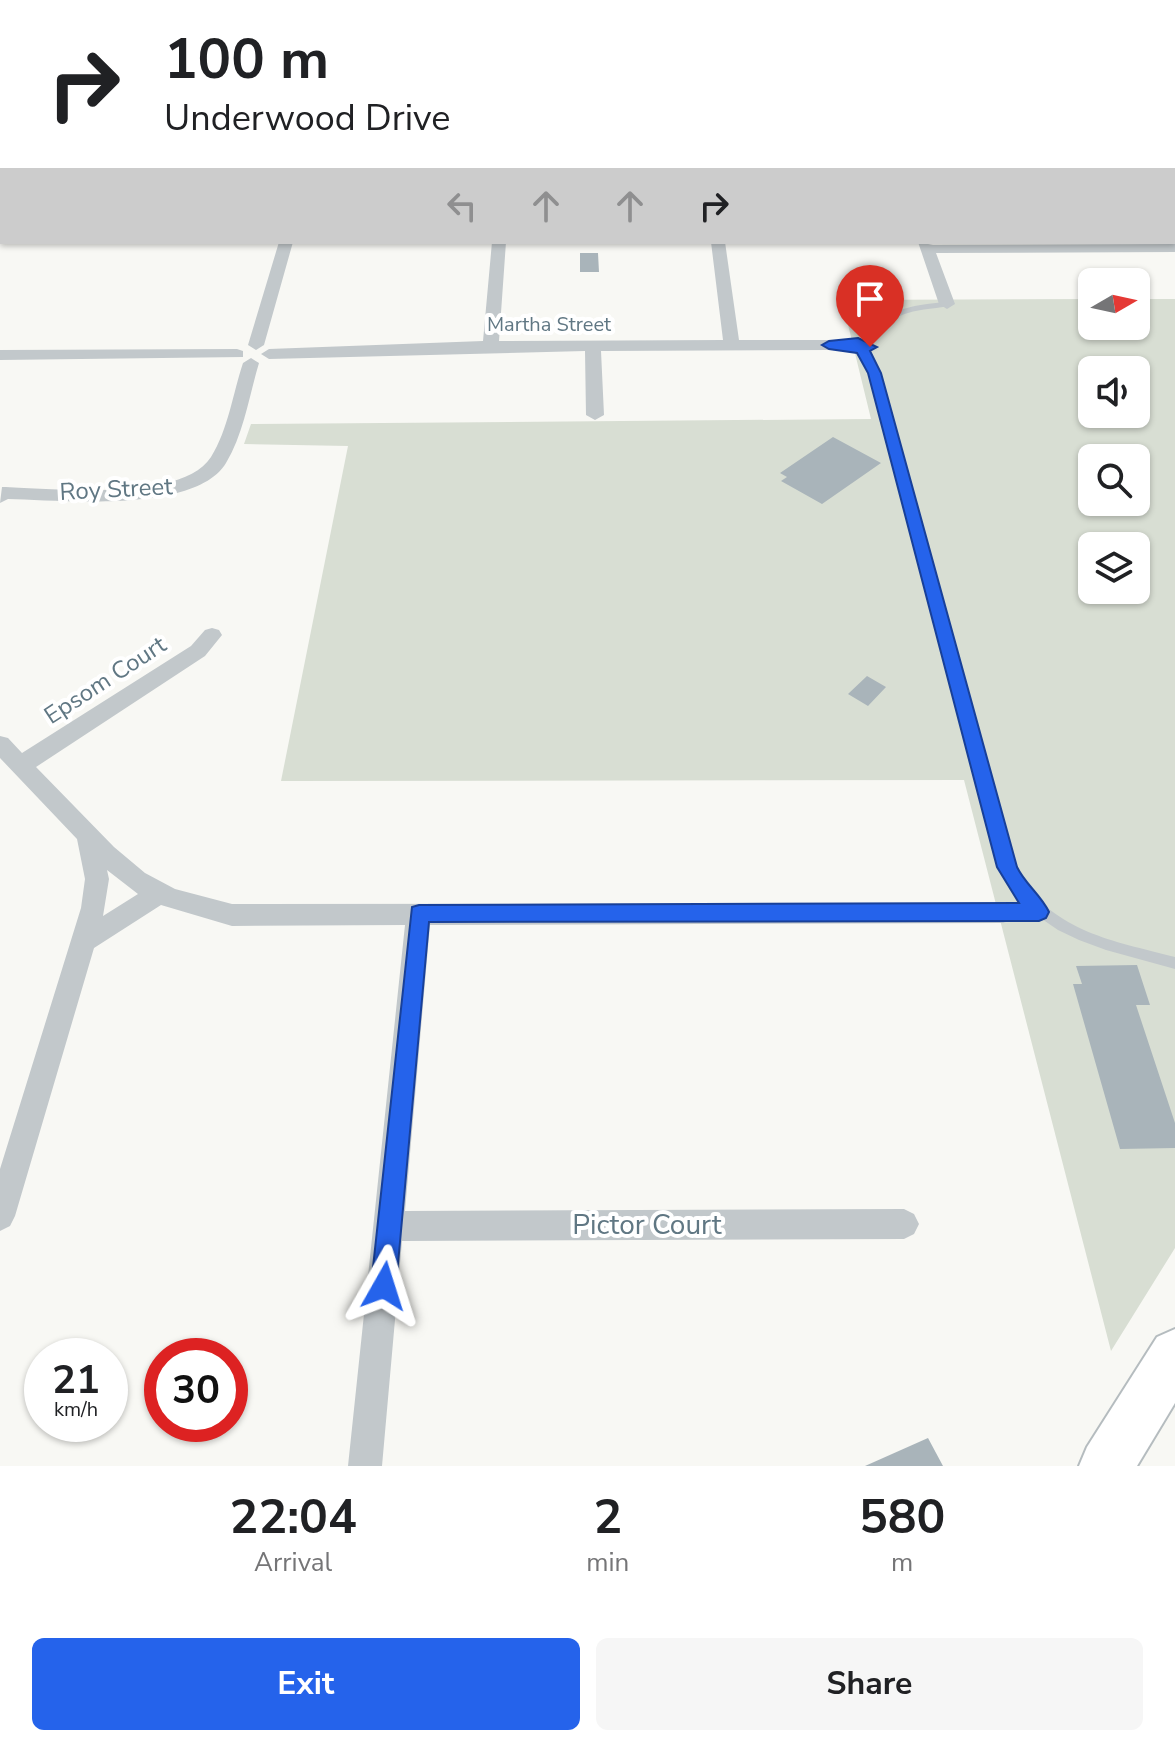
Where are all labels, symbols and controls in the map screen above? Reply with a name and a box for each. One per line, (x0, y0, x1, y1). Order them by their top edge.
text: 100 m (164, 21, 329, 98)
icon: right (32, 32, 136, 136)
text: Underwood Drive (164, 94, 450, 143)
icon: left (440, 184, 484, 228)
icon: ahead (524, 184, 568, 228)
icon: ahead (608, 184, 652, 228)
icon: right (692, 184, 736, 228)
pin (836, 265, 904, 347)
north arrow (1078, 268, 1150, 340)
map controls (1078, 268, 1150, 604)
icon: arrive (848, 277, 892, 321)
street label: Martha Street (487, 311, 612, 338)
button: sound (1078, 356, 1150, 428)
button: search (1078, 444, 1150, 516)
street label: Roy Street (59, 470, 174, 508)
button: layers (1078, 532, 1150, 604)
street label: Epsom Court (38, 628, 173, 731)
street label: Pictor Court (572, 1206, 722, 1244)
position arrow (342, 1244, 426, 1328)
speed limit sign: 30 (144, 1338, 248, 1442)
text: 21 (52, 1353, 100, 1407)
text: km/h (54, 1396, 98, 1423)
text: 22:04 (230, 1484, 357, 1550)
text: 2 (593, 1484, 622, 1550)
text: 580 (859, 1484, 945, 1550)
text: Arrival (254, 1545, 332, 1580)
text: min (586, 1545, 629, 1580)
text: m (891, 1545, 913, 1580)
button: Exit (32, 1638, 580, 1730)
button: Share (596, 1638, 1143, 1730)

